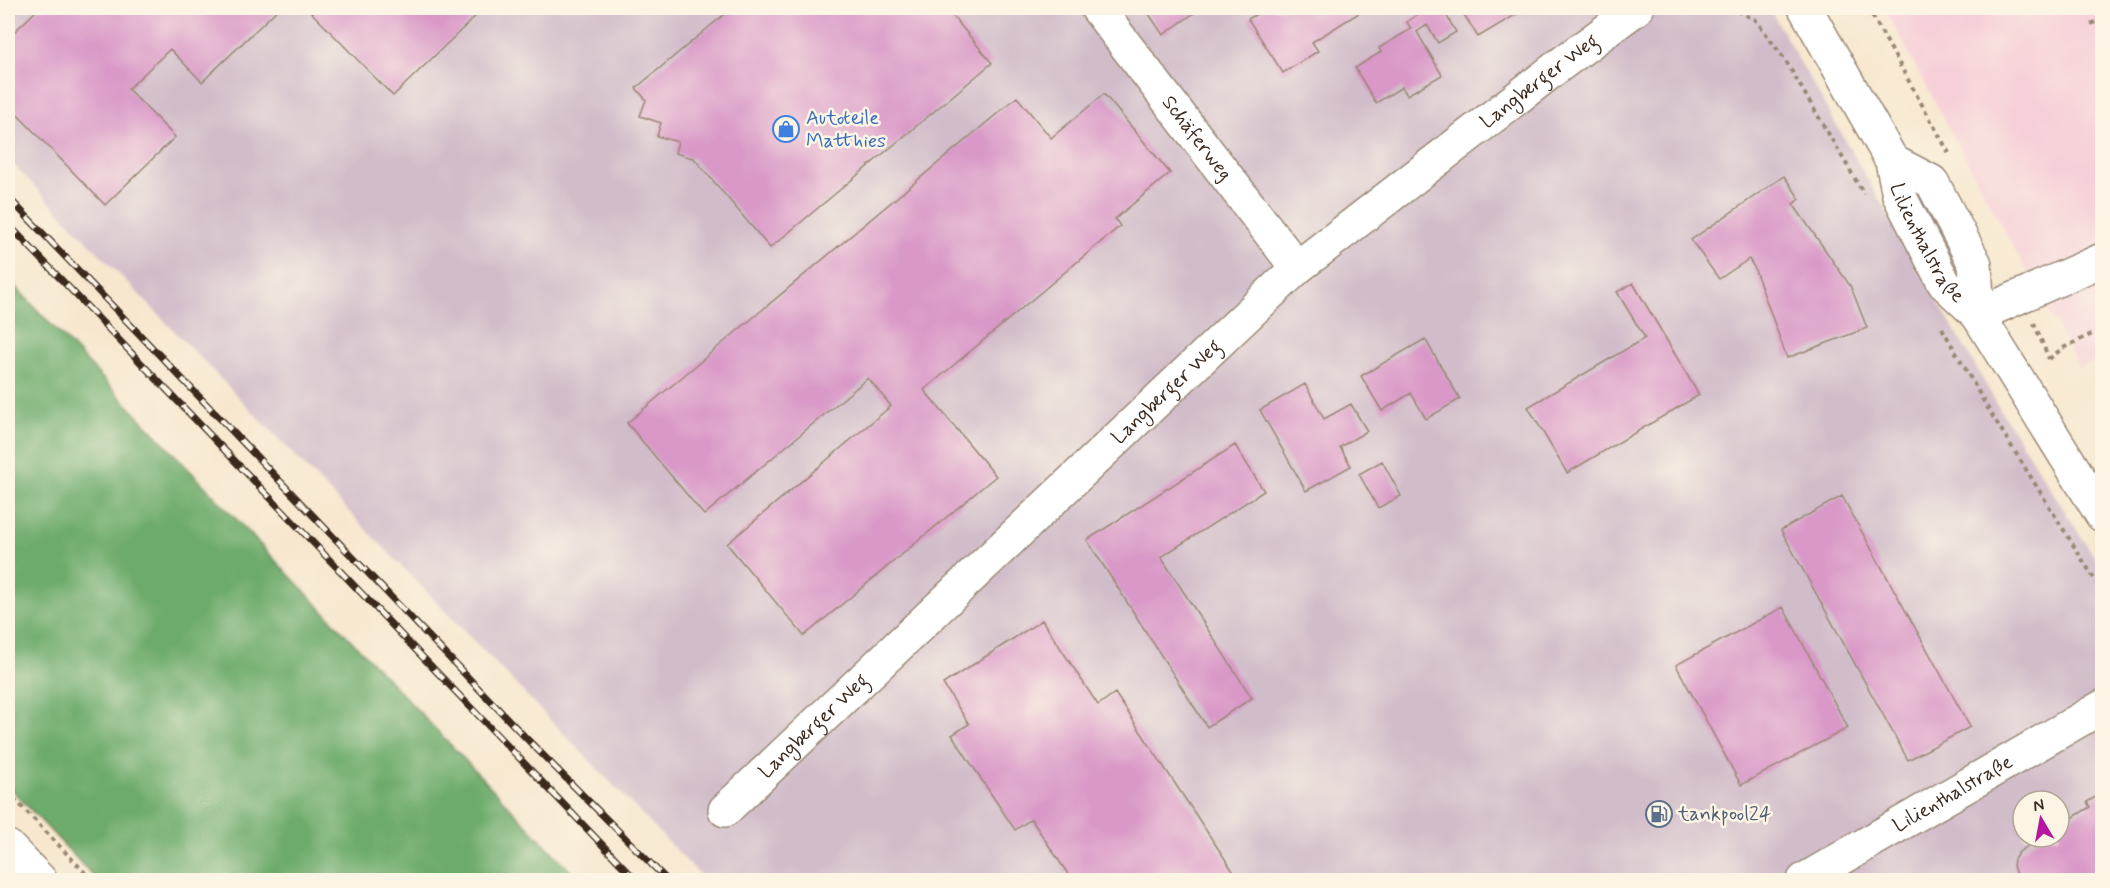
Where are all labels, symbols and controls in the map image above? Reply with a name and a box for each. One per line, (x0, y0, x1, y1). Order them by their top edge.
street label: Langberger Weg (1475, 27, 1605, 135)
street label: Schäferweg (1156, 90, 1238, 186)
place label: Autoteile Matthies (806, 105, 886, 155)
shop icon: Autoteile Matthies (771, 114, 801, 144)
street label: Lilienthalstraße (1883, 181, 1970, 309)
street label: Langberger Weg (1106, 333, 1229, 450)
street label: Langberger Weg (753, 667, 876, 785)
street label: Lilienthalstraße (1888, 748, 2018, 839)
north arrow (2011, 789, 2071, 849)
text: N (2032, 794, 2046, 817)
fuel station icon: tankpool24 (1644, 799, 1674, 829)
place label: tankpool24 (1677, 801, 1771, 828)

